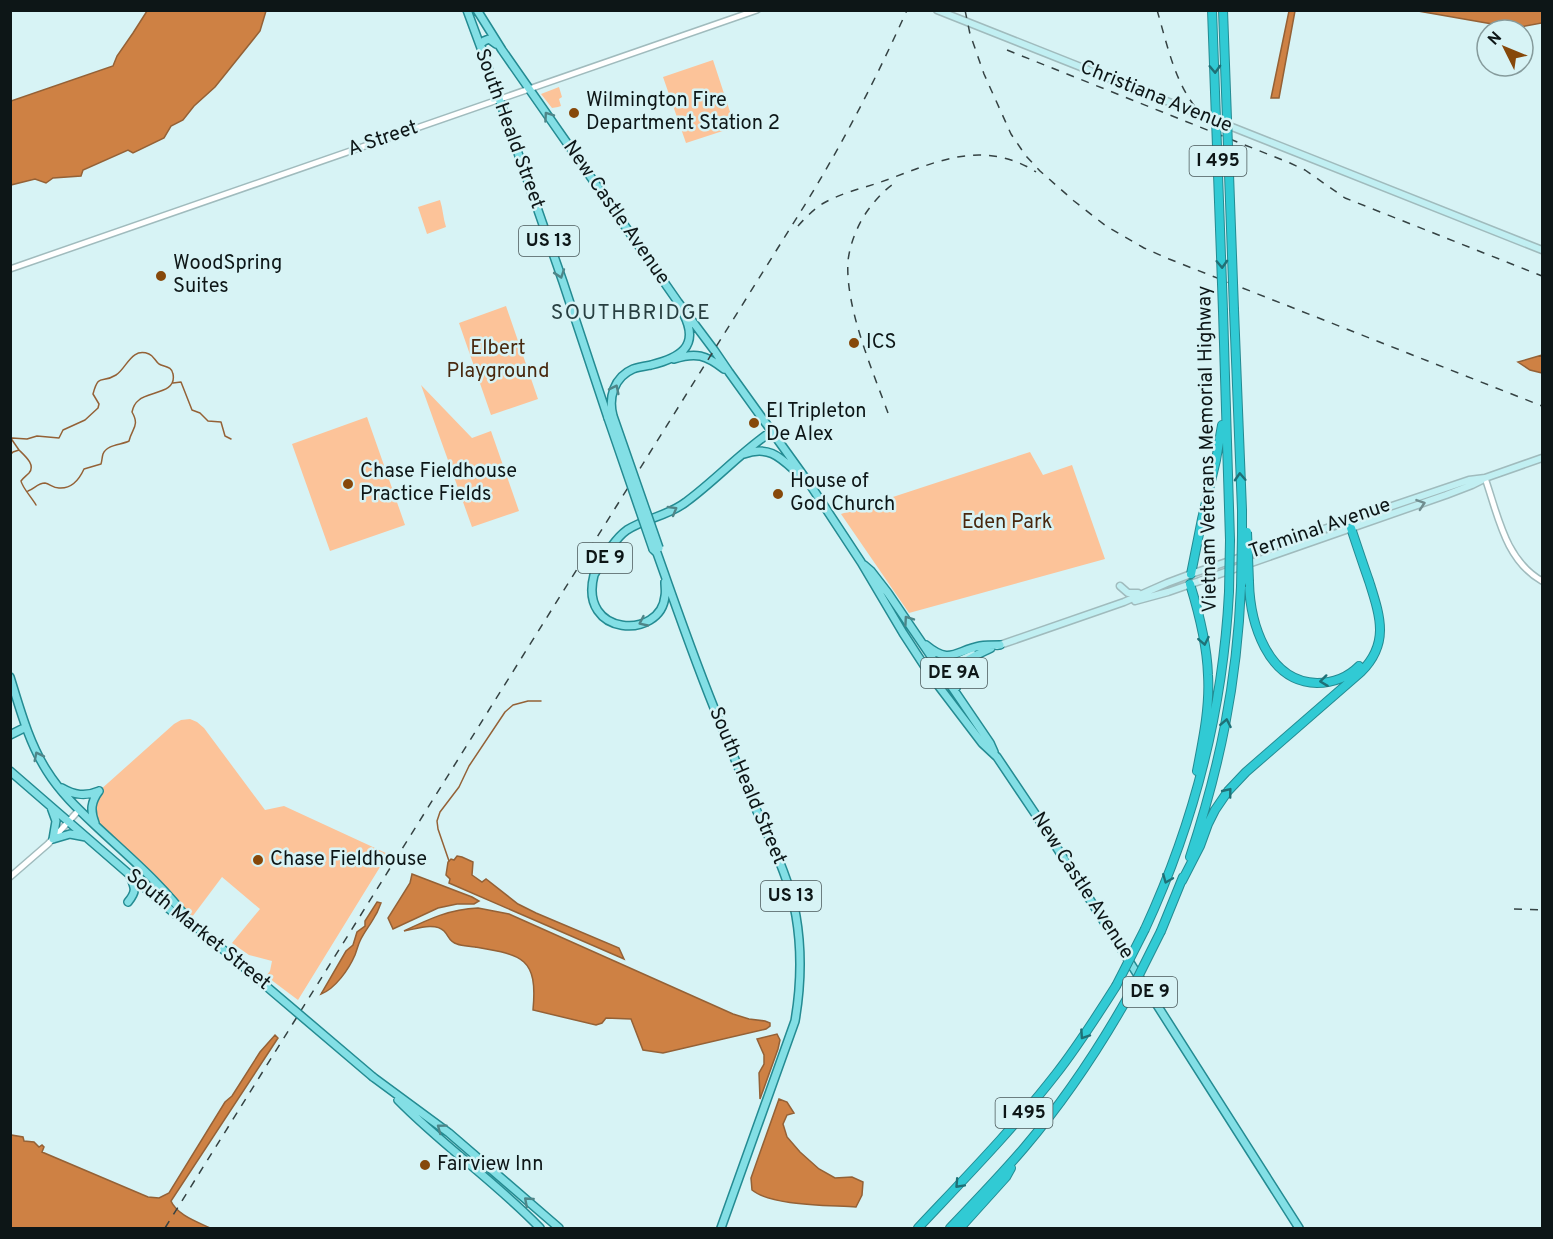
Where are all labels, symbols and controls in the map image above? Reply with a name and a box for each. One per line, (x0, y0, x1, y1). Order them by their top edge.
north arrow (1475, 18, 1535, 78)
text: N (1484, 28, 1507, 50)
street label: South Heald Street (468, 45, 550, 213)
street label: Christiana Avenue (1076, 55, 1236, 139)
one-way arrow (1208, 64, 1221, 73)
place label: Wilmington Fire Department Station 2 (586, 88, 780, 137)
marker: Wilmington Fire Department Station 2 (567, 106, 581, 120)
one-way arrow (544, 112, 555, 123)
street label: A Street (344, 115, 422, 163)
street label: New Castle Avenue (557, 136, 675, 290)
road number: I 495 (1190, 146, 1246, 176)
road number: US 13 (519, 226, 579, 256)
place label: WoodSpring Suites (173, 251, 282, 300)
one-way arrow (1215, 259, 1228, 268)
one-way arrow (553, 268, 566, 279)
marker: WoodSpring Suites (154, 269, 168, 283)
street label: Vietnam Veterans Memorial Highway (1192, 285, 1224, 613)
district label: SOUTHBRIDGE (551, 300, 711, 327)
place label: ICS (866, 330, 896, 356)
park label: Elbert Playground (447, 336, 549, 385)
marker: ICS (847, 336, 861, 350)
one-way arrow (608, 384, 620, 395)
place label: El Tripleton De Alex (766, 399, 867, 448)
marker: El Tripleton De Alex (747, 416, 761, 430)
place label: Chase Fieldhouse Practice Fields (360, 459, 517, 508)
place label: House of God Church (790, 469, 895, 518)
one-way arrow (1234, 472, 1247, 481)
marker: Chase Fieldhouse Practice Fields (341, 477, 355, 491)
marker: House of God Church (771, 487, 785, 501)
street label: Terminal Avenue (1246, 493, 1394, 565)
one-way arrow (1415, 498, 1426, 511)
one-way arrow (667, 506, 677, 517)
park label: Eden Park (962, 510, 1052, 536)
road number: DE 9 (578, 543, 632, 573)
one-way arrow (639, 615, 650, 627)
one-way arrow (904, 616, 915, 627)
one-way arrow (1197, 635, 1210, 645)
road number: DE 9A (921, 658, 987, 688)
one-way arrow (1320, 675, 1329, 687)
street label: South Heald Street (702, 703, 792, 869)
one-way arrow (1219, 719, 1232, 729)
one-way arrow (34, 751, 46, 762)
one-way arrow (1220, 787, 1231, 798)
street label: New Castle Avenue (1025, 807, 1139, 965)
place label: Chase Fieldhouse (270, 847, 427, 873)
marker: Chase Fieldhouse (251, 853, 265, 867)
street label: South Market Street (120, 864, 276, 996)
one-way arrow (1161, 874, 1174, 884)
road number: US 13 (761, 881, 821, 911)
road number: DE 9 (1123, 977, 1177, 1007)
one-way arrow (1080, 1029, 1091, 1040)
road number: I 495 (996, 1098, 1052, 1128)
one-way arrow (437, 1124, 448, 1135)
place label: Fairview Inn (437, 1152, 544, 1178)
marker: Fairview Inn (418, 1158, 432, 1172)
one-way arrow (955, 1177, 966, 1188)
one-way arrow (524, 1197, 535, 1208)

